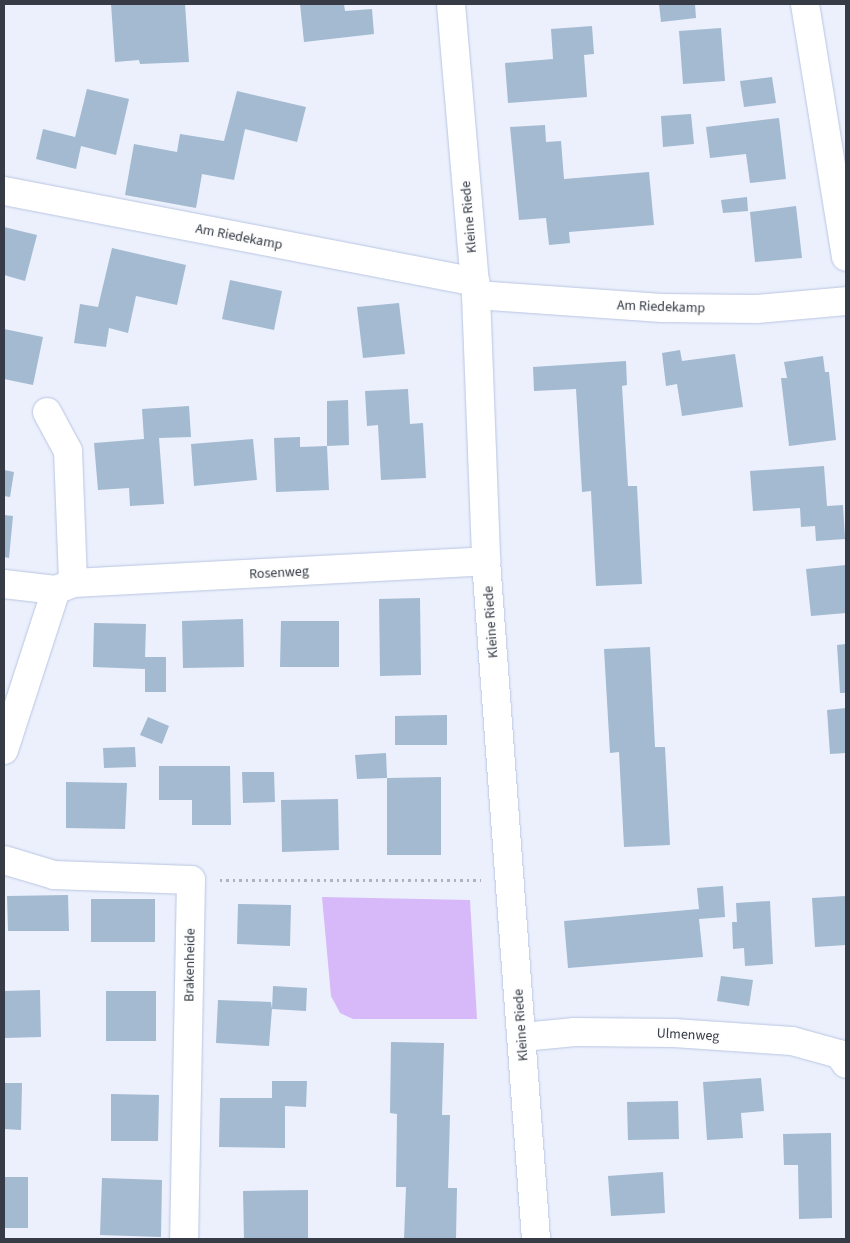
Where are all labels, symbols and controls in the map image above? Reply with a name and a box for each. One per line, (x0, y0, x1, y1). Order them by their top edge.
street label: Kleine Riede (457, 180, 481, 254)
street label: Am Riedekamp (194, 220, 284, 254)
street label: Am Riedekamp (617, 297, 705, 317)
street label: Rosenweg (249, 563, 309, 583)
street label: Kleine Riede (480, 585, 502, 659)
street label: Brakenheide (181, 928, 199, 1002)
street label: Kleine Riede (510, 988, 532, 1062)
street label: Ulmenweg (656, 1025, 720, 1045)

